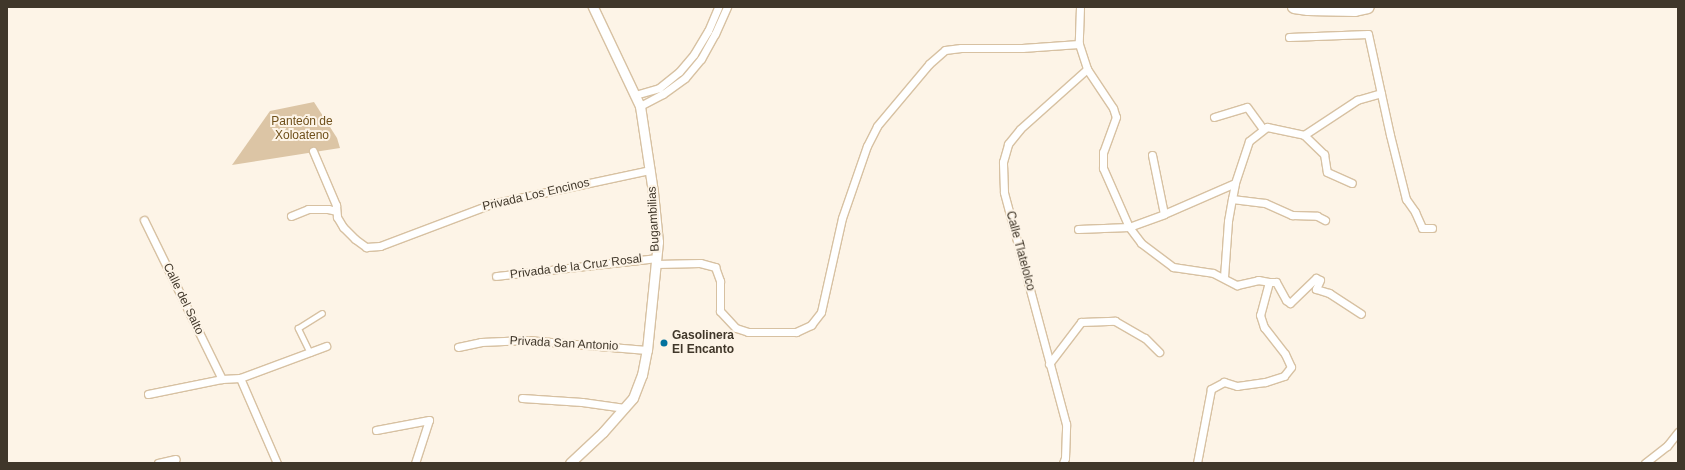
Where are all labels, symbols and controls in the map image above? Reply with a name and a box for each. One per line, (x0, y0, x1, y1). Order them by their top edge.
park label: Panteón de Xoloateno (271, 115, 333, 143)
street label: Privada Los Encinos (481, 176, 591, 214)
street label: Bugambilias (645, 186, 663, 252)
street label: Calle Tlatelolco (1002, 210, 1038, 292)
street label: Privada de la Cruz Rosal (509, 252, 643, 282)
street label: Calle del Salto (160, 261, 206, 337)
place label: Gasolinera El Encanto (672, 329, 734, 357)
street label: Privada San Antonio (509, 334, 619, 354)
marker: Gasolinera El Encanto (659, 338, 669, 348)

